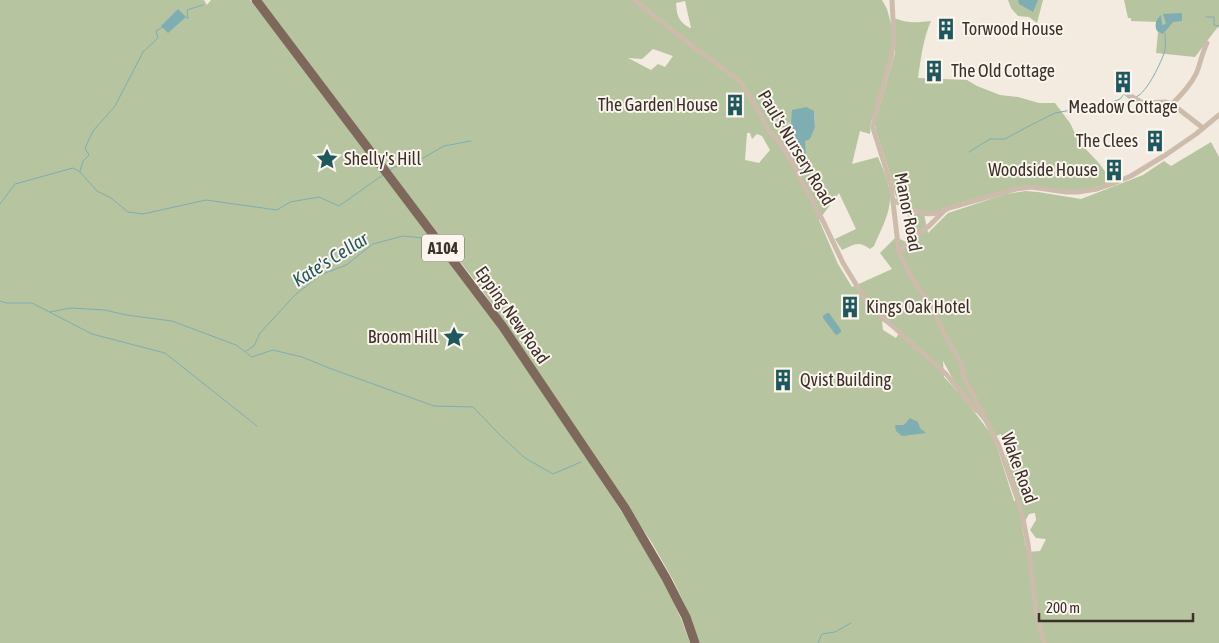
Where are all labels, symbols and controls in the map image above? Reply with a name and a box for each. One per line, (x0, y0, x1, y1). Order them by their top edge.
building icon: Torwood House (933, 16, 959, 42)
place label: Torwood House (962, 18, 1063, 39)
building icon: The Old Cottage (921, 58, 947, 84)
place label: The Old Cottage (951, 60, 1055, 81)
building icon: Meadow Cottage (1110, 69, 1136, 95)
street label: Paul's Nursery Road (754, 86, 839, 209)
building icon: The Garden House (722, 92, 748, 118)
place label: The Garden House (598, 94, 718, 115)
place label: Meadow Cottage (1068, 96, 1178, 117)
building icon: The Clees (1142, 128, 1168, 154)
place label: The Clees (1076, 130, 1138, 151)
place icon: Shelly's Hill (314, 146, 340, 172)
place label: Shelly's Hill (344, 148, 421, 169)
building icon: Woodside House (1101, 157, 1127, 183)
place label: Woodside House (988, 159, 1098, 180)
street label: Manor Road (891, 171, 926, 253)
water label: Kate's Cellar (288, 226, 373, 291)
road number: A104 (422, 234, 464, 262)
street label: Epping New Road (471, 262, 554, 367)
building icon: Kings Oak Hotel (837, 294, 863, 320)
place label: Kings Oak Hotel (866, 296, 971, 317)
place icon: Broom Hill (441, 324, 467, 350)
place label: Broom Hill (368, 326, 438, 347)
building icon: Qvist Building (770, 367, 796, 393)
place label: Qvist Building (800, 369, 891, 390)
street label: Wake Road (997, 430, 1042, 506)
scale bar (1039, 590, 1193, 622)
text: 200 m (1046, 599, 1080, 616)

